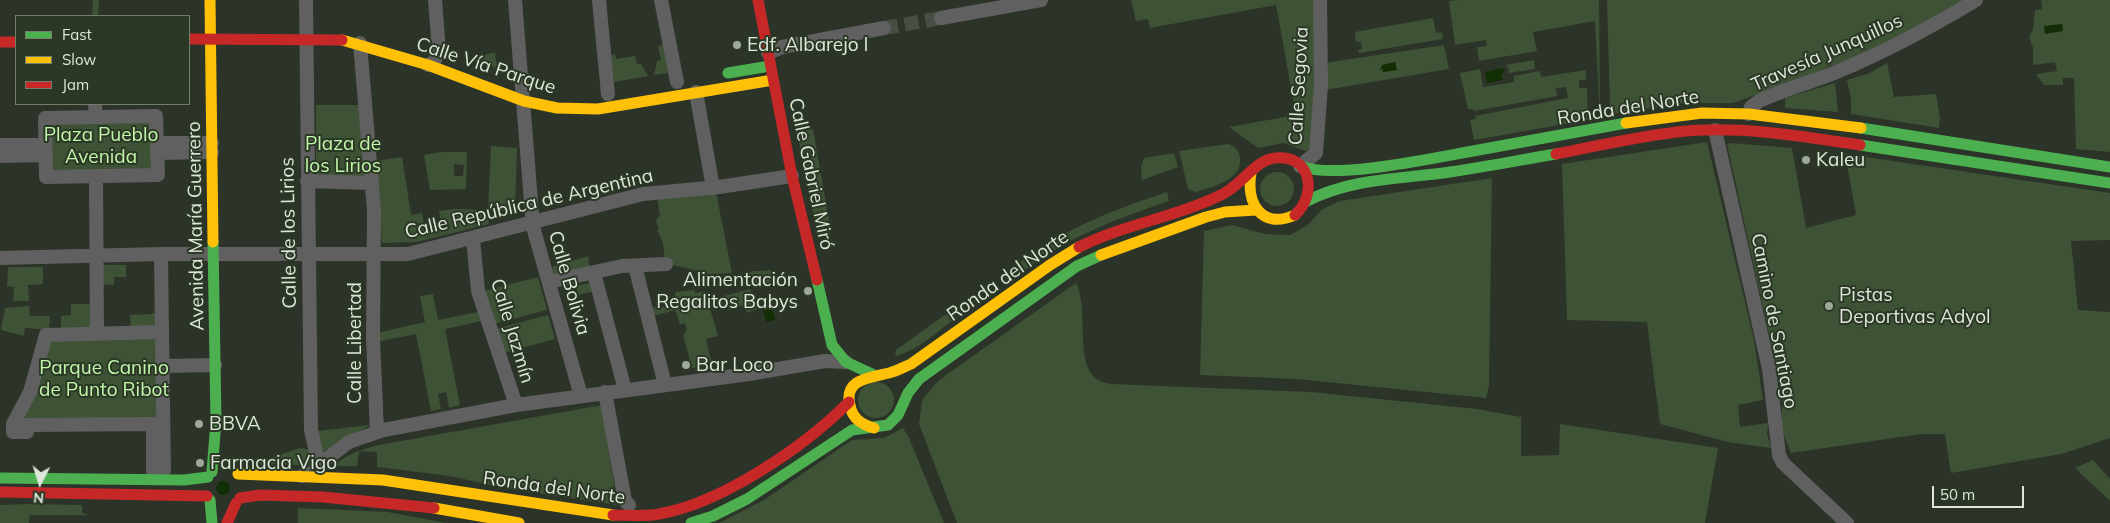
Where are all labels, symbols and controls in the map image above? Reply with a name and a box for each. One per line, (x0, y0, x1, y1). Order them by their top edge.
street label: Travesía Junquillos (1748, 9, 1906, 97)
legend (15, 15, 190, 105)
text: Fast (62, 25, 92, 44)
street label: Calle Segovia (1285, 26, 1313, 146)
street label: Calle Vía Parque (413, 33, 559, 99)
place label: Edf. Albarejo I (747, 34, 868, 56)
marker: Edf. Albarejo I (731, 39, 743, 51)
text: Slow (62, 50, 96, 69)
text: Jam (62, 75, 89, 94)
street label: Ronda del Norte (1555, 86, 1701, 130)
street label: Calle Gabriel Miró (784, 96, 838, 252)
street label: Avenida María Guerrero (183, 121, 209, 331)
park label: Plaza Pueblo Avenida (44, 124, 158, 168)
park label: Plaza de los Lirios (305, 133, 381, 177)
place label: Kaleu (1816, 149, 1865, 171)
marker: Kaleu (1800, 154, 1812, 166)
street label: Calle de los Lirios (276, 157, 302, 309)
street label: Calle República de Argentina (403, 164, 655, 244)
street label: Ronda del Norte (943, 226, 1073, 326)
street label: Calle Bolivia (543, 228, 595, 338)
street label: Camino de Santiago (1746, 231, 1802, 411)
place label: Alimentación Regalitos Babys (656, 269, 798, 313)
street label: Calle Jazmín (485, 276, 539, 386)
street label: Calle Libertad (344, 282, 366, 404)
place label: Pistas Deportivas Adyol (1839, 284, 1991, 328)
marker: Alimentación Regalitos Babys (802, 285, 814, 297)
marker: Pistas Deportivas Adyol (1823, 300, 1835, 312)
place label: Bar Loco (696, 354, 773, 376)
park label: Parque Canino de Punto Ribot (39, 357, 169, 401)
marker: Bar Loco (680, 359, 692, 371)
place label: BBVA (209, 413, 261, 435)
marker: BBVA (193, 418, 205, 430)
place label: Farmacia Vigo (210, 452, 337, 474)
marker: Farmacia Vigo (194, 457, 206, 469)
north arrow (15, 458, 65, 508)
street label: Ronda del Norte (481, 467, 627, 509)
scale bar (1935, 476, 2028, 508)
text: 50 m (1940, 485, 1975, 504)
text: N (33, 489, 45, 507)

